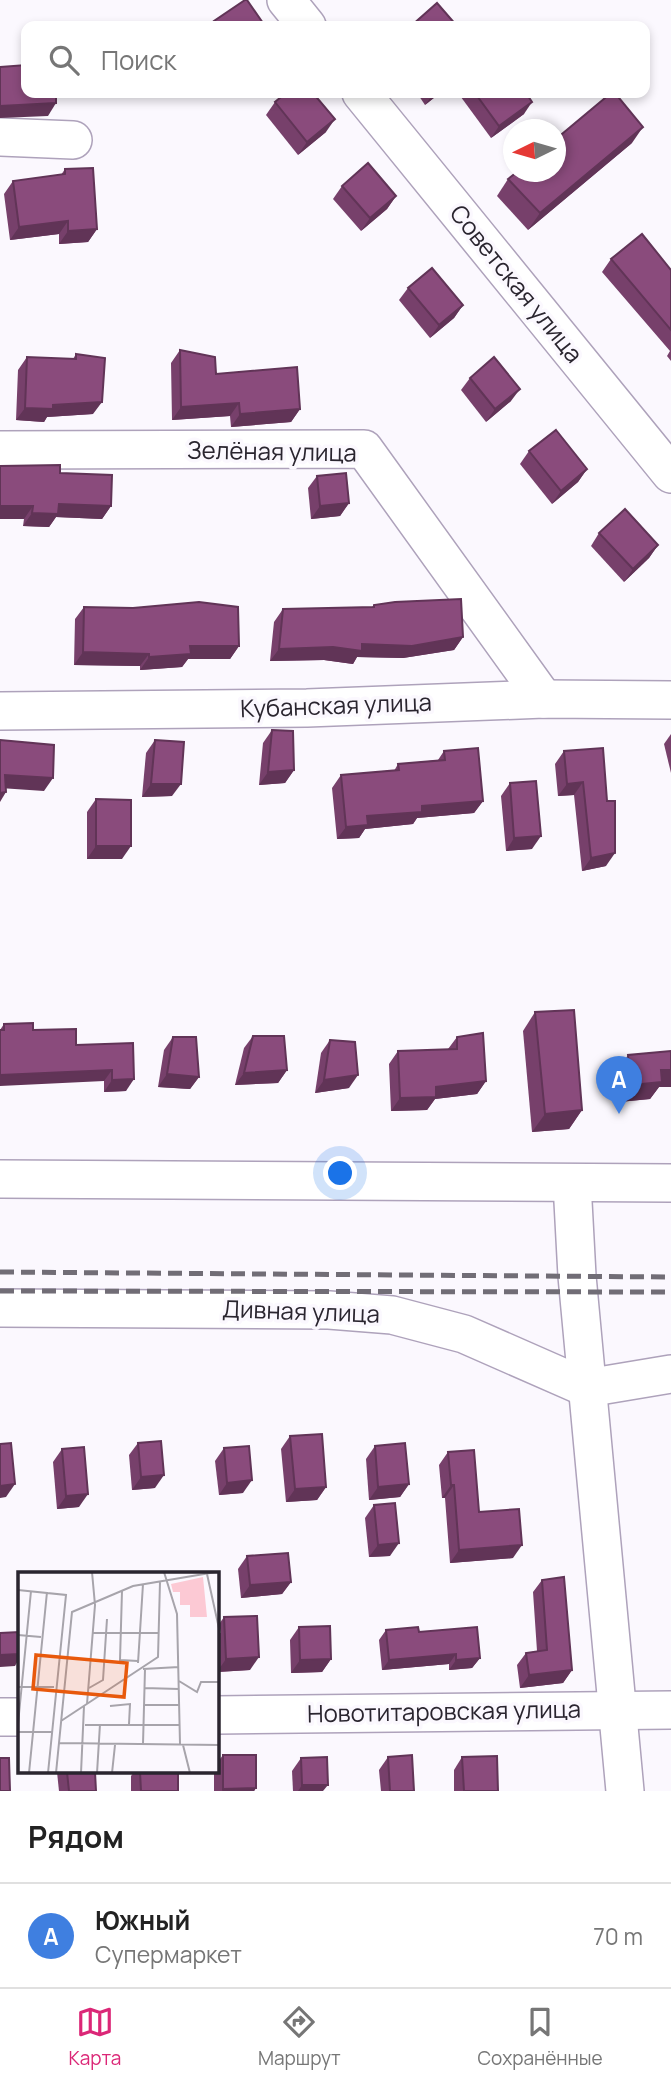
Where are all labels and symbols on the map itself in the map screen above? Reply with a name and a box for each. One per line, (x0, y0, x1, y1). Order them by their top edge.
north arrow (503, 119, 566, 182)
street label: Советская улица (443, 197, 591, 369)
street label: Зелёная улица (187, 433, 357, 468)
street label: Кубанская улица (240, 685, 432, 724)
pin: A (596, 1056, 642, 1114)
your location (323, 1156, 357, 1190)
street label: Дивная улица (222, 1291, 380, 1330)
inset map (18, 1572, 219, 1773)
street label: Новотитаровская улица (307, 1692, 581, 1729)

